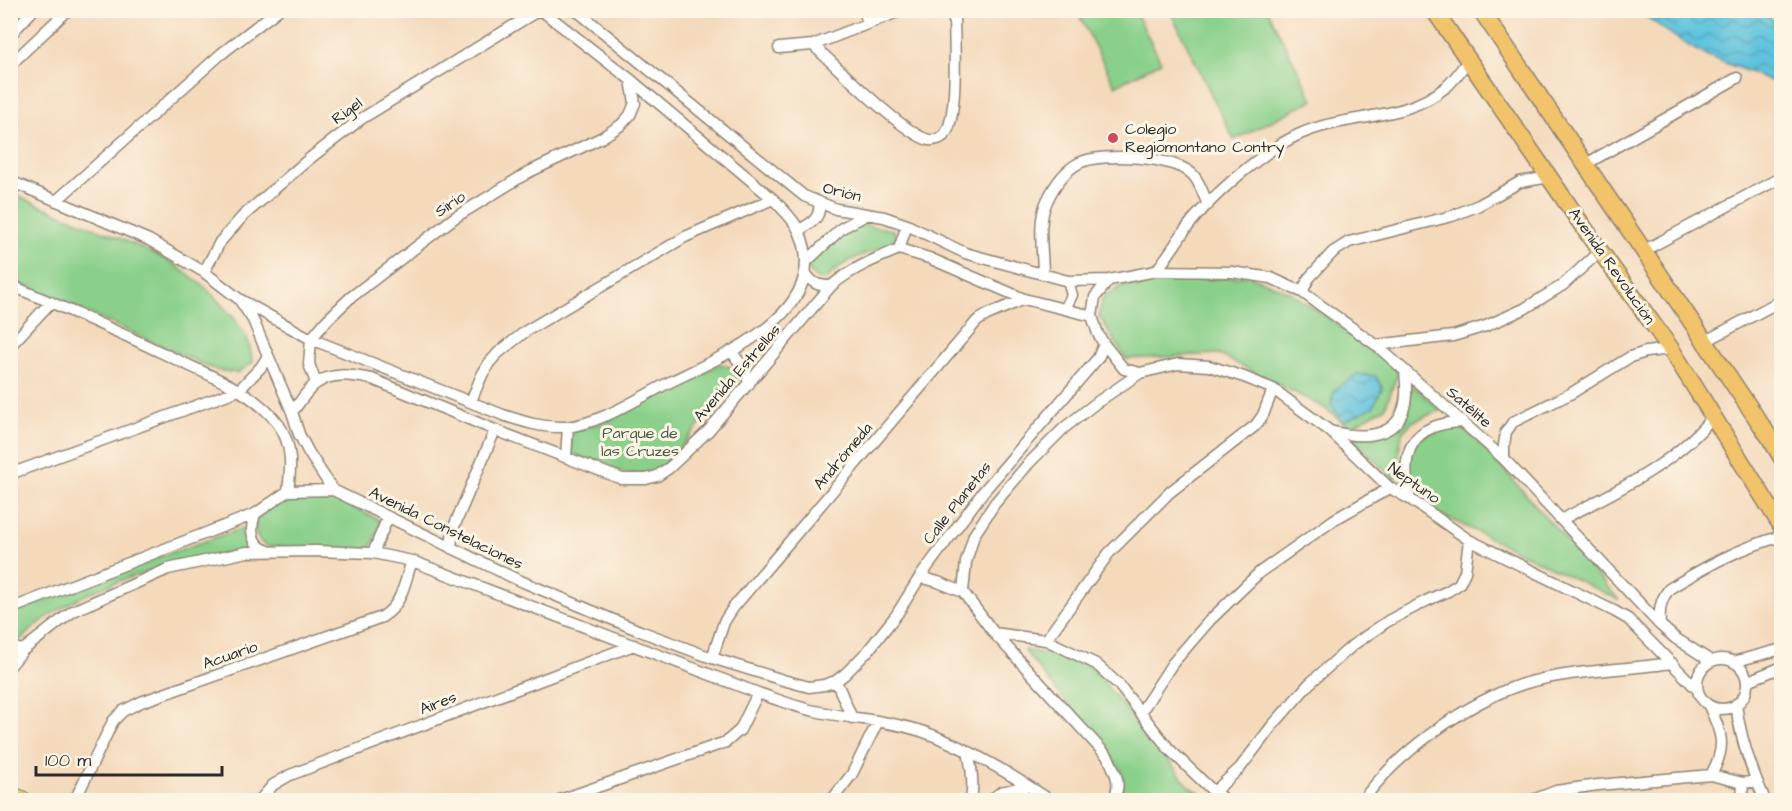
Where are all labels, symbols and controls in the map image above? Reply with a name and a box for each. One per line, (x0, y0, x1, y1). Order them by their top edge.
street label: Rigel (327, 92, 368, 130)
place label: Colegio Regiomontano Contry (1125, 118, 1285, 159)
marker: Colegio Regiomontano Contry (1106, 131, 1120, 145)
street label: Orión (820, 177, 864, 207)
street label: Sirio (430, 186, 470, 222)
street label: Avenida Revolución (1563, 203, 1661, 329)
street label: Avenida Estrellas (688, 319, 786, 427)
street label: Satélite (1442, 381, 1497, 433)
street label: Andrómeda (808, 418, 878, 494)
park label: Parque de las Cruzes (601, 422, 679, 462)
street label: Calle Planetas (918, 457, 996, 549)
street label: Neptuno (1383, 457, 1445, 509)
street label: Avenida Constelaciones (365, 481, 527, 575)
street label: Acuario (200, 635, 260, 675)
street label: Aires (416, 686, 460, 720)
scale bar (36, 739, 222, 777)
text: 100 m (45, 748, 91, 773)

